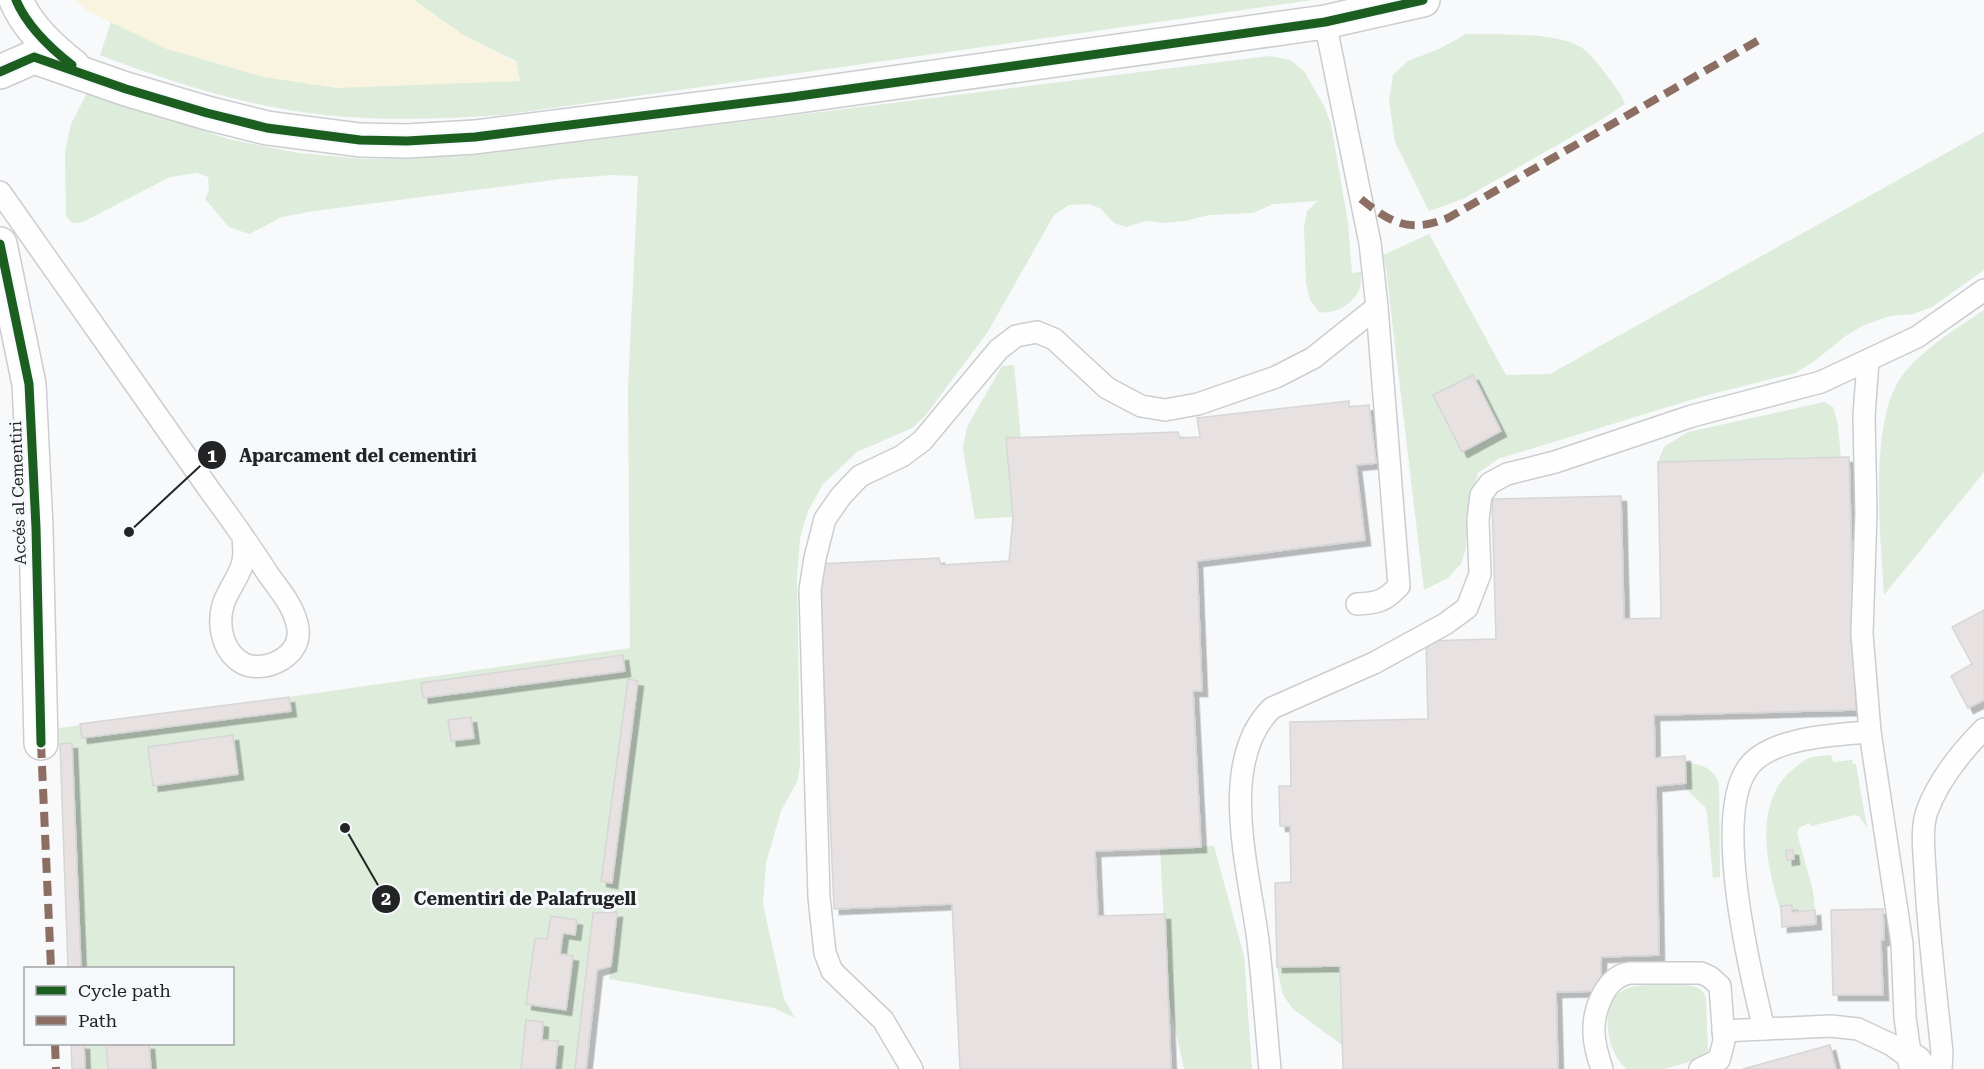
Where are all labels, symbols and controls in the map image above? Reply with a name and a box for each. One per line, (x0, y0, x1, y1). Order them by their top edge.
street label: Accés al Cementiri (6, 421, 30, 565)
callout: Aparcament del cementiri (197, 437, 489, 473)
text: 1 (207, 445, 217, 466)
text: Aparcament del cementiri (239, 445, 477, 466)
callout: Cementiri de Palafrugell (371, 881, 648, 917)
text: 2 (381, 888, 391, 909)
text: Cementiri de Palafrugell (414, 888, 636, 909)
legend (24, 967, 234, 1045)
text: Cycle path (78, 980, 171, 1001)
text: Path (78, 1010, 117, 1031)

